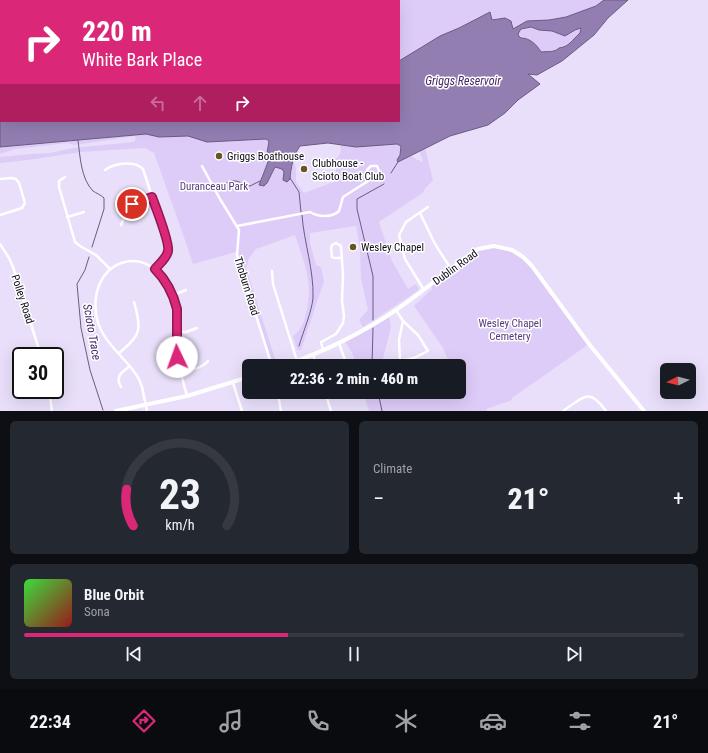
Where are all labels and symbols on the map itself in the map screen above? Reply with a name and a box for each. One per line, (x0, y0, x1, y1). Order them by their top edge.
water label: Griggs Reservoir (425, 74, 501, 88)
place label: Griggs Boathouse (227, 150, 304, 163)
marker: Griggs Boathouse (214, 151, 224, 161)
place label: Clubhouse - Scioto Boat Club (312, 157, 384, 183)
marker: Clubhouse - Scioto Boat Club (299, 164, 309, 174)
park label: Duranceau Park (180, 180, 248, 193)
pin (115, 187, 149, 221)
place label: Wesley Chapel (361, 241, 424, 254)
marker: Wesley Chapel (348, 242, 358, 252)
street label: Dublin Road (430, 247, 480, 288)
street label: Thoburn Road (231, 255, 262, 317)
street label: Polley Road (8, 273, 37, 325)
water label: Scioto Trace (80, 303, 104, 362)
park label: Wesley Chapel Cemetery (478, 317, 542, 343)
position arrow (156, 336, 198, 378)
speed limit sign: 30 (12, 347, 64, 399)
north arrow (660, 363, 696, 399)

